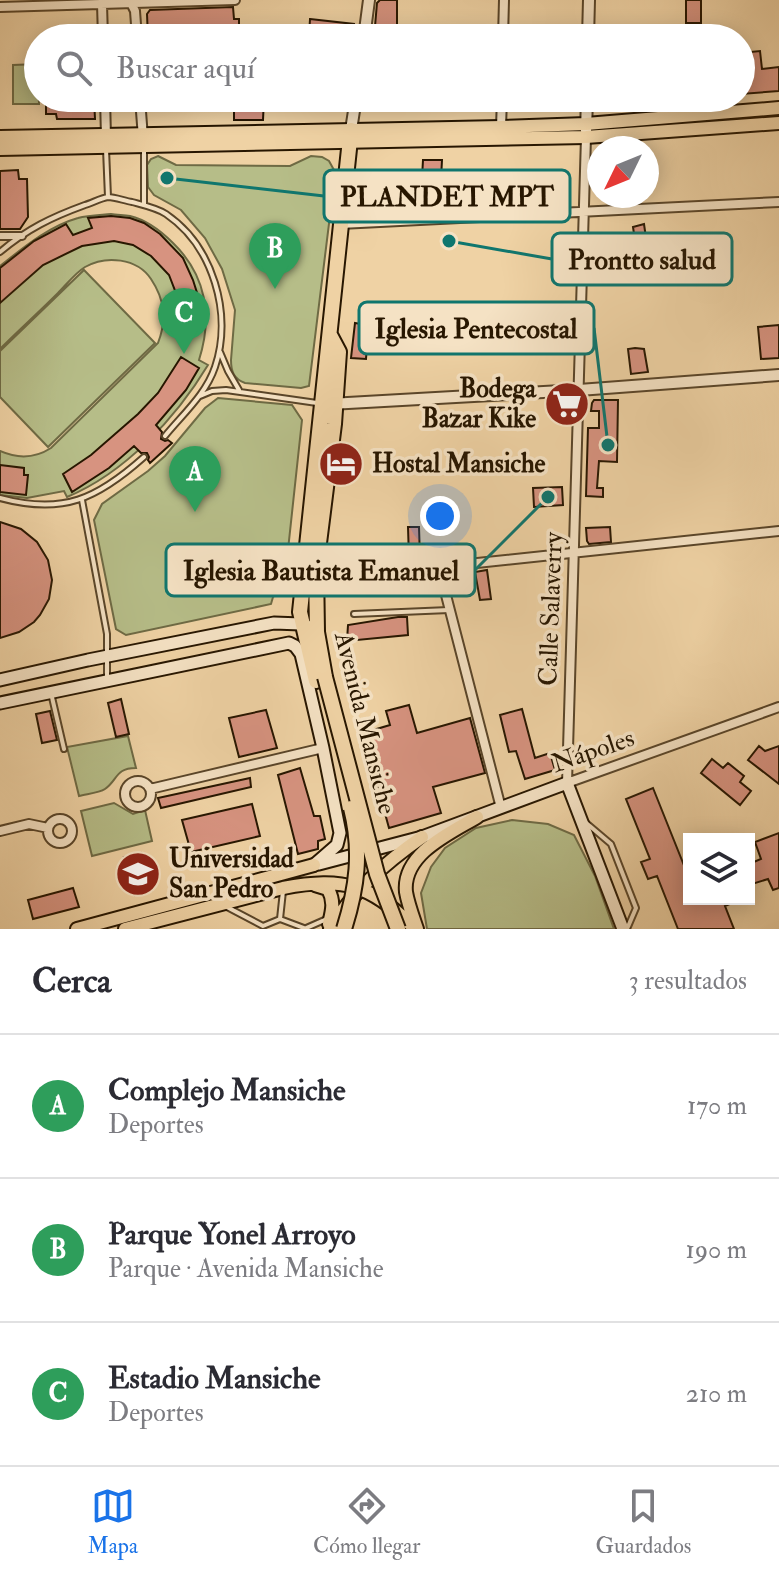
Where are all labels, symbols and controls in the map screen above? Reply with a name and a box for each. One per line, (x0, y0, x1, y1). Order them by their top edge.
search box (24, 24, 755, 112)
icon: search (52, 46, 96, 90)
text: Buscar aquí (116, 50, 255, 87)
north arrow (587, 136, 659, 208)
callout: PLANDET MPT (324, 170, 570, 222)
text: PLANDET MPT (340, 180, 554, 215)
pin: B (249, 223, 301, 289)
callout: Prontto salud (552, 233, 732, 285)
text: Prontto salud (568, 243, 716, 278)
pin: C (158, 288, 210, 354)
callout: Iglesia Pentecostal (359, 302, 594, 354)
text: Iglesia Pentecostal (375, 312, 578, 347)
place label: Bodega Bazar Kike (422, 373, 537, 435)
supermarket icon: Bodega Bazar Kike (543, 380, 591, 428)
hotel icon: Hostal Mansiche (317, 440, 365, 488)
pin: A (169, 446, 221, 512)
place label: Hostal Mansiche (372, 448, 546, 480)
your location (420, 496, 460, 536)
street label: Calle Salaverry (532, 531, 570, 686)
callout: Iglesia Bautista Emanuel (166, 544, 475, 596)
text: Iglesia Bautista Emanuel (183, 554, 460, 589)
street label: Avenida Mansiche (327, 628, 403, 818)
street label: Nápoles (548, 722, 639, 781)
map controls (683, 833, 755, 905)
button: layers (683, 833, 755, 905)
place label: Universidad San Pedro (169, 843, 294, 905)
school or university icon: Universidad San Pedro (114, 850, 162, 898)
text: Cerca (32, 960, 111, 1003)
text: 3 resultados (629, 965, 747, 997)
text: Complejo Mansiche (108, 1072, 346, 1109)
text: A (50, 1090, 66, 1122)
text: 170 m (687, 1090, 747, 1122)
text: Deportes (108, 1109, 204, 1141)
text: Parque Yonel Arroyo (108, 1216, 356, 1253)
text: B (49, 1234, 67, 1266)
text: 190 m (686, 1234, 747, 1266)
text: Parque · Avenida Mansiche (108, 1253, 384, 1285)
text: Estadio Mansiche (108, 1360, 320, 1397)
text: C (48, 1378, 68, 1410)
text: 210 m (686, 1378, 747, 1410)
text: Deportes (108, 1397, 204, 1429)
tab: Mapa (88, 1484, 138, 1560)
tab: Cómo llegar (313, 1484, 420, 1560)
tab: Guardados (596, 1484, 691, 1560)

